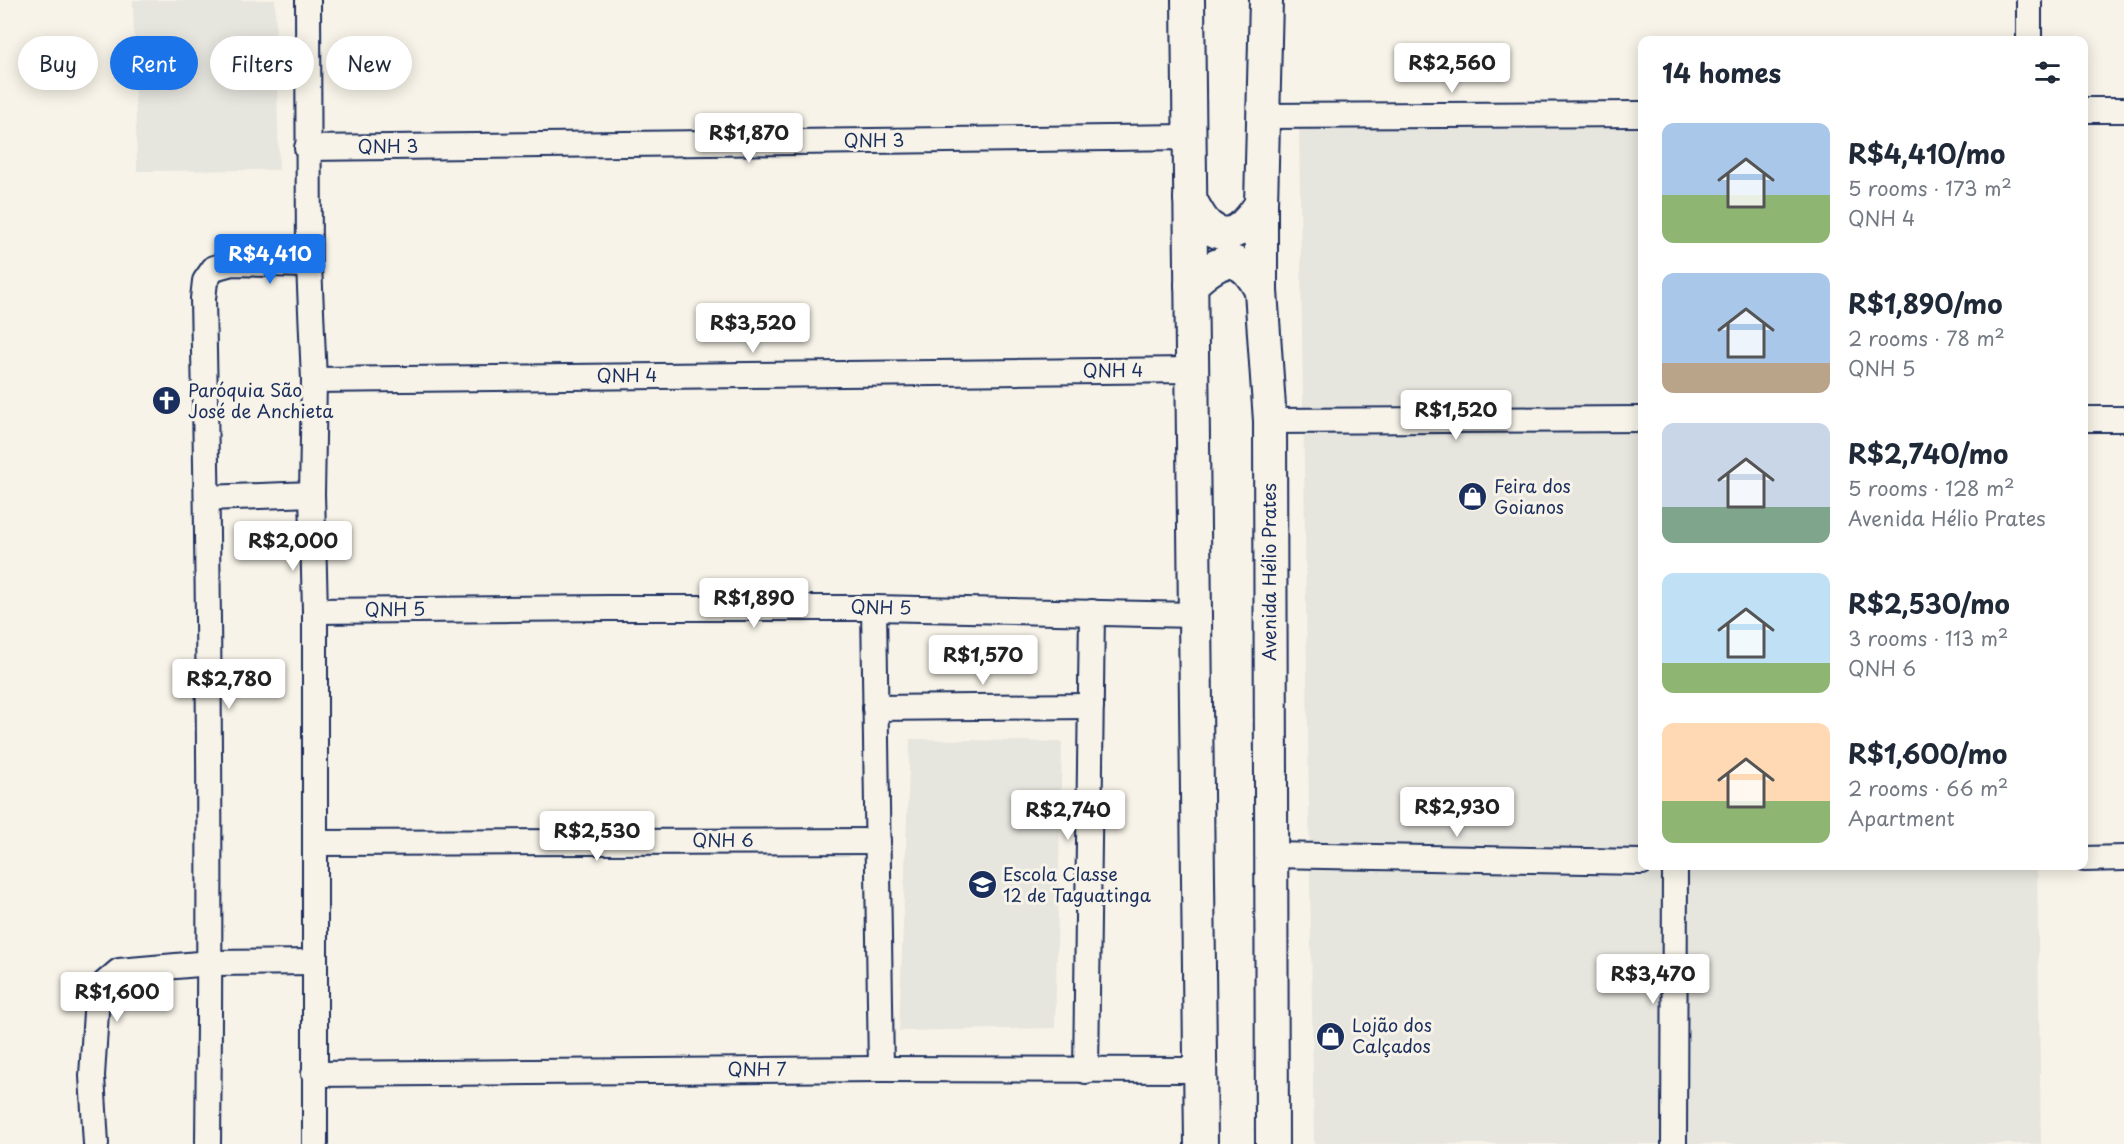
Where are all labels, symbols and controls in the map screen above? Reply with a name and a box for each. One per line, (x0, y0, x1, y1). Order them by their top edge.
chip: Buy (18, 36, 98, 90)
chip: Rent (110, 36, 198, 90)
chip: Filters (210, 36, 314, 90)
chip: New (326, 36, 412, 90)
pin: R$2,560 (1397, 43, 1507, 94)
text: R$2,560 (1408, 47, 1496, 77)
text: 14 homes (1662, 53, 1781, 92)
icon: filters (2031, 56, 2064, 89)
pin: R$1,870 (694, 113, 804, 164)
text: R$1,870 (709, 117, 789, 147)
street label: QNH 3 (843, 125, 904, 154)
street label: QNH 3 (357, 131, 418, 160)
text: R$4,410/mo (1848, 134, 2005, 173)
icon: home (1710, 147, 1782, 219)
text: 5 rooms · 173 m² (1848, 173, 2012, 203)
text: QNH 4 (1848, 203, 1915, 233)
pin: R$4,410 (215, 234, 325, 285)
text: R$4,410 (228, 238, 312, 268)
text: R$1,890/mo (1848, 284, 2002, 323)
icon: home (1710, 297, 1782, 369)
pin: R$3,520 (698, 303, 808, 354)
text: R$3,520 (710, 307, 796, 337)
text: 2 rooms · 78 m² (1848, 323, 2005, 353)
text: QNH 5 (1848, 353, 1915, 383)
street label: QNH 4 (1082, 355, 1144, 384)
street label: QNH 4 (596, 360, 658, 389)
place label: Paróquia São José de Anchieta (188, 376, 334, 424)
church icon: Paróquia São José de Anchieta (151, 385, 183, 417)
pin: R$1,520 (1401, 390, 1511, 441)
text: R$1,520 (1415, 394, 1497, 424)
text: R$2,740/mo (1848, 434, 2008, 473)
icon: home (1710, 447, 1782, 519)
place label: Feira dos Goianos (1494, 472, 1571, 520)
text: 5 rooms · 128 m² (1848, 473, 2014, 503)
shop icon: Feira dos Goianos (1457, 481, 1489, 513)
street label: Avenida Hélio Prates (1255, 483, 1282, 661)
text: Avenida Hélio Prates (1848, 503, 2046, 533)
pin: R$2,000 (238, 521, 348, 572)
text: R$2,000 (248, 525, 338, 555)
pin: R$1,890 (699, 578, 809, 629)
text: R$1,890 (713, 582, 795, 612)
text: R$2,530/mo (1848, 584, 2010, 623)
street label: QNH 5 (850, 592, 912, 621)
street label: QNH 5 (364, 594, 426, 623)
icon: home (1710, 597, 1782, 669)
text: 3 rooms · 113 m² (1848, 623, 2008, 653)
pin: R$1,570 (928, 635, 1038, 686)
text: R$1,570 (943, 639, 1023, 669)
text: QNH 6 (1848, 653, 1916, 683)
pin: R$2,780 (174, 659, 284, 710)
text: R$2,780 (186, 663, 272, 693)
text: R$1,600/mo (1848, 734, 2007, 773)
icon: home (1710, 747, 1782, 819)
text: 2 rooms · 66 m² (1848, 773, 2008, 803)
pin: R$2,930 (1402, 787, 1512, 838)
pin: R$2,740 (1013, 790, 1123, 841)
text: R$2,930 (1414, 791, 1500, 821)
text: R$2,740 (1025, 794, 1111, 824)
text: Apartment (1848, 803, 1955, 833)
pin: R$2,530 (542, 811, 652, 862)
text: R$2,530 (554, 815, 640, 845)
street label: QNH 6 (692, 826, 754, 853)
place label: Escola Classe 12 de Taguatinga (1003, 860, 1152, 908)
school or university icon: Escola Classe 12 de Taguatinga (966, 869, 998, 901)
pin: R$3,470 (1598, 954, 1708, 1005)
text: R$3,470 (1610, 958, 1696, 988)
pin: R$1,600 (62, 972, 172, 1023)
text: R$1,600 (75, 976, 160, 1006)
place label: Lojão dos Calçados (1352, 1011, 1432, 1059)
shop icon: Lojão dos Calçados (1315, 1020, 1347, 1052)
street label: QNH 7 (728, 1055, 786, 1082)

